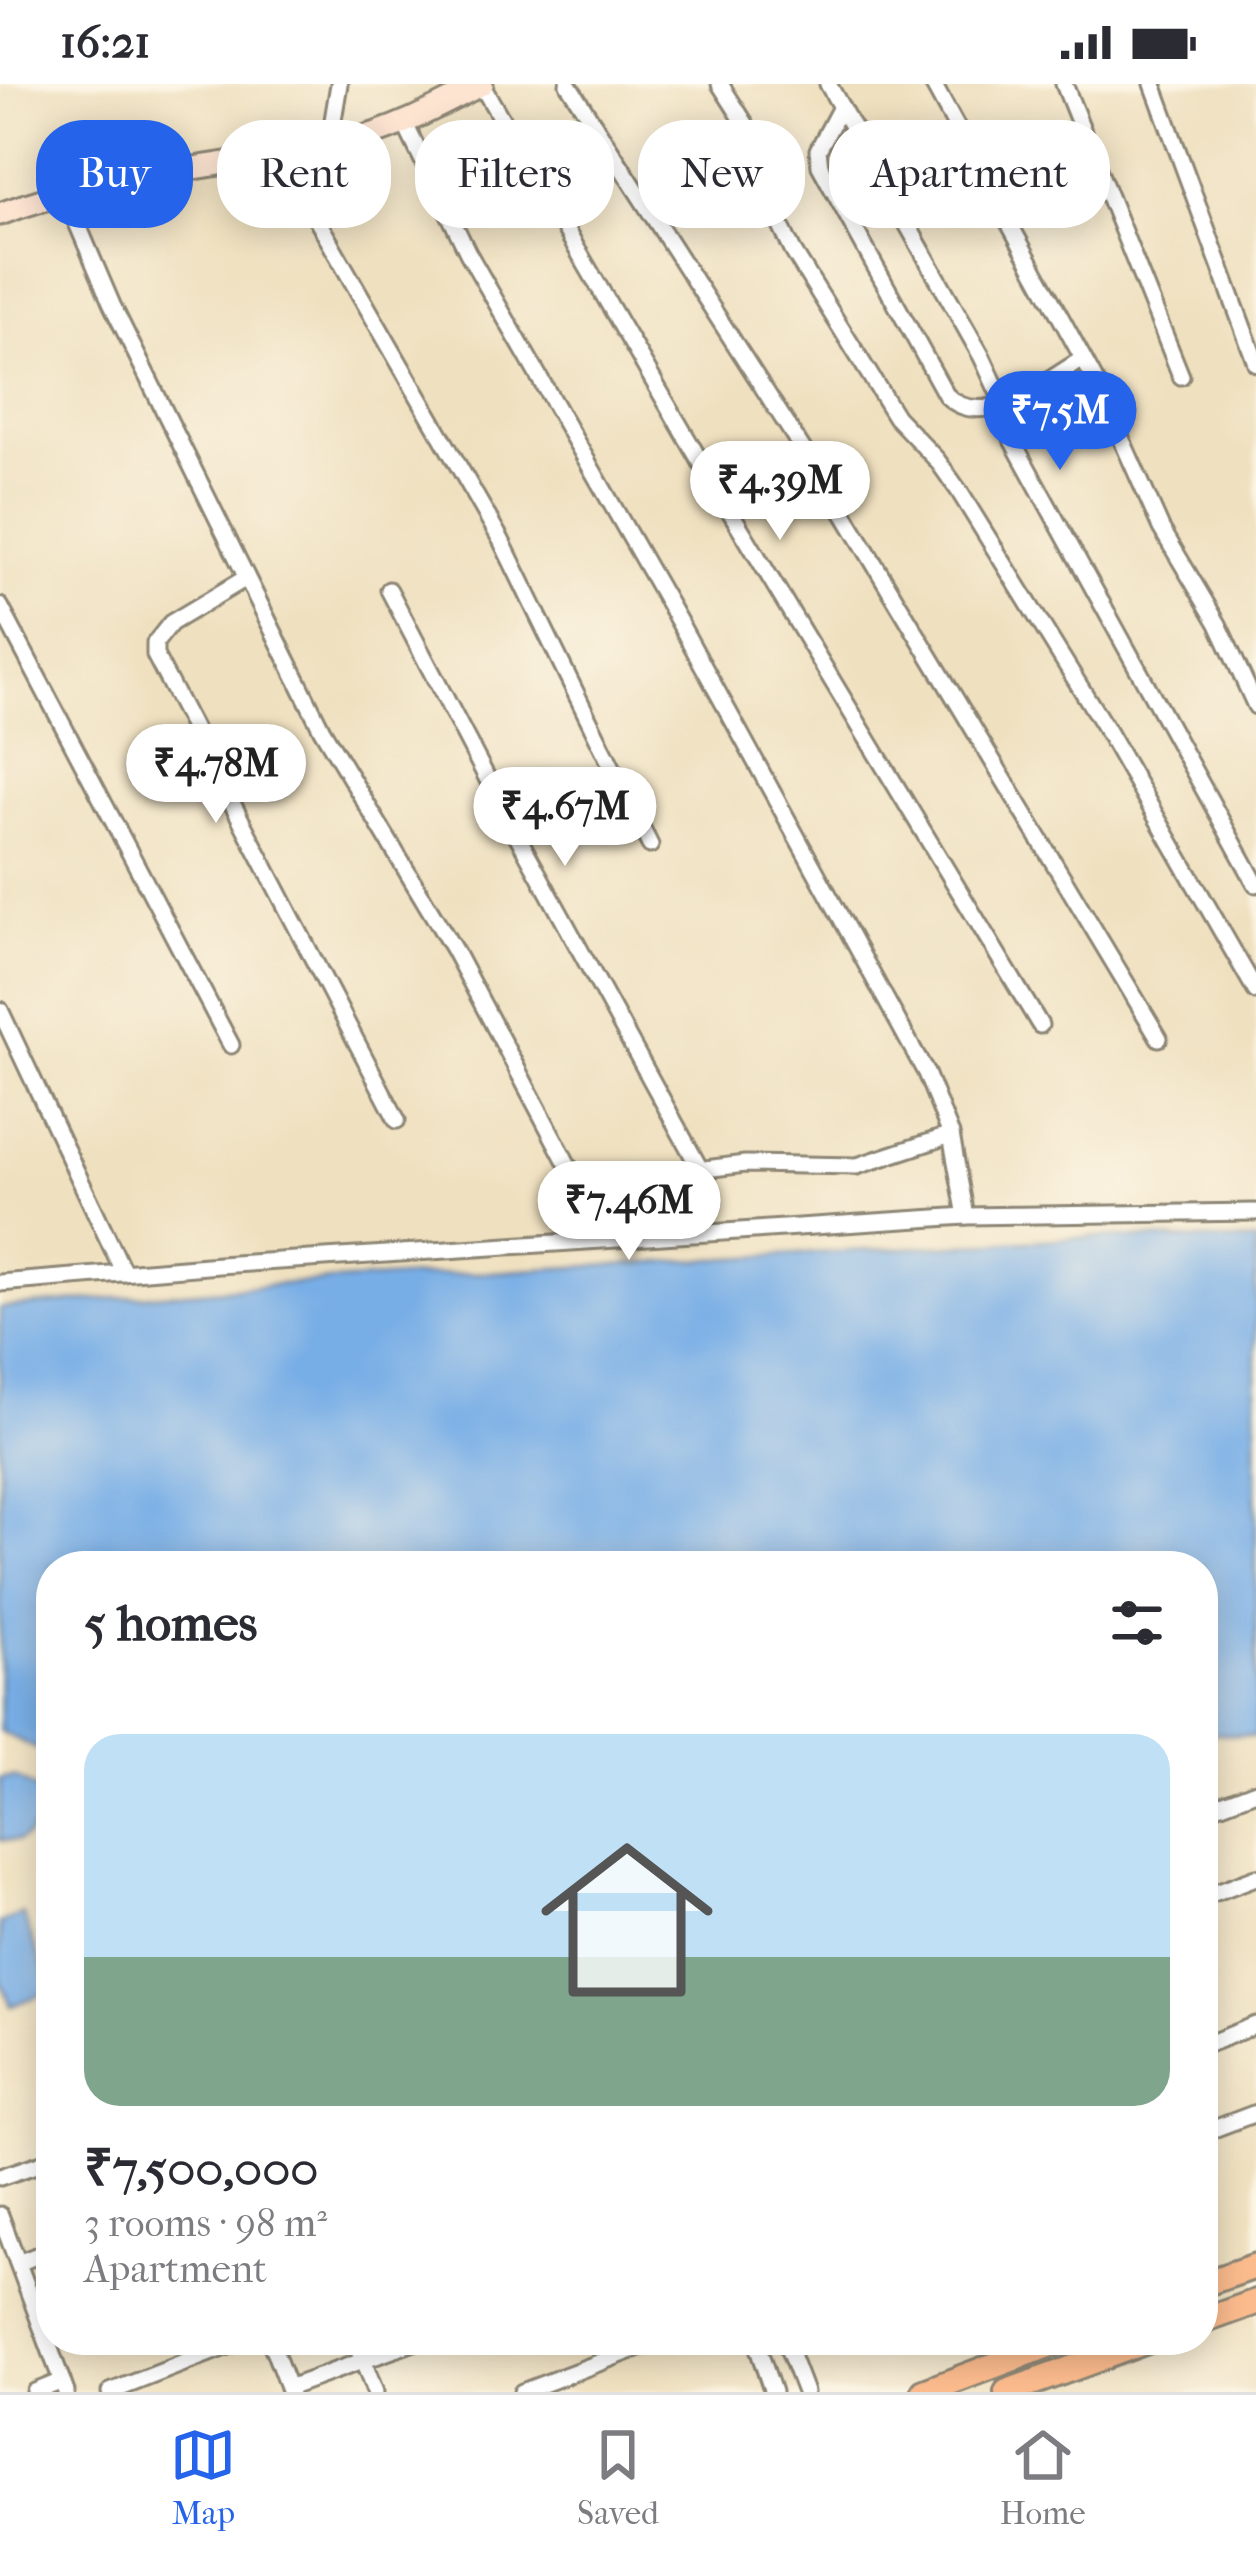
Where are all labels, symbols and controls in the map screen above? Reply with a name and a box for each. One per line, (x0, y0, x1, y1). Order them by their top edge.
text: 16:21 (60, 16, 150, 69)
chip: Buy (36, 120, 193, 228)
chip: Rent (217, 120, 391, 228)
chip: Filters (415, 120, 614, 228)
chip: New (638, 120, 805, 228)
chip: Apartment (829, 120, 1110, 228)
pin: ₹7.5M (976, 371, 1144, 473)
text: ₹7.5M (1011, 387, 1109, 433)
pin: ₹4.39M (682, 441, 878, 543)
text: ₹4.39M (717, 457, 843, 503)
pin: ₹4.78M (118, 724, 314, 826)
text: ₹4.78M (153, 740, 279, 786)
pin: ₹4.67M (467, 767, 663, 869)
text: ₹4.67M (500, 783, 630, 829)
pin: ₹7.46M (531, 1161, 727, 1263)
text: ₹7.46M (565, 1177, 693, 1223)
icon: filters (1104, 1590, 1170, 1656)
text: 5 homes (84, 1593, 257, 1653)
icon: home (519, 1812, 735, 2028)
text: ₹7,500,000 (84, 2138, 318, 2198)
text: 3 rooms · 98 m² (84, 2200, 327, 2246)
text: Apartment (84, 2246, 267, 2292)
tab: Map (170, 2422, 236, 2533)
tab: Saved (577, 2422, 659, 2533)
tab: Home (1000, 2422, 1086, 2533)

